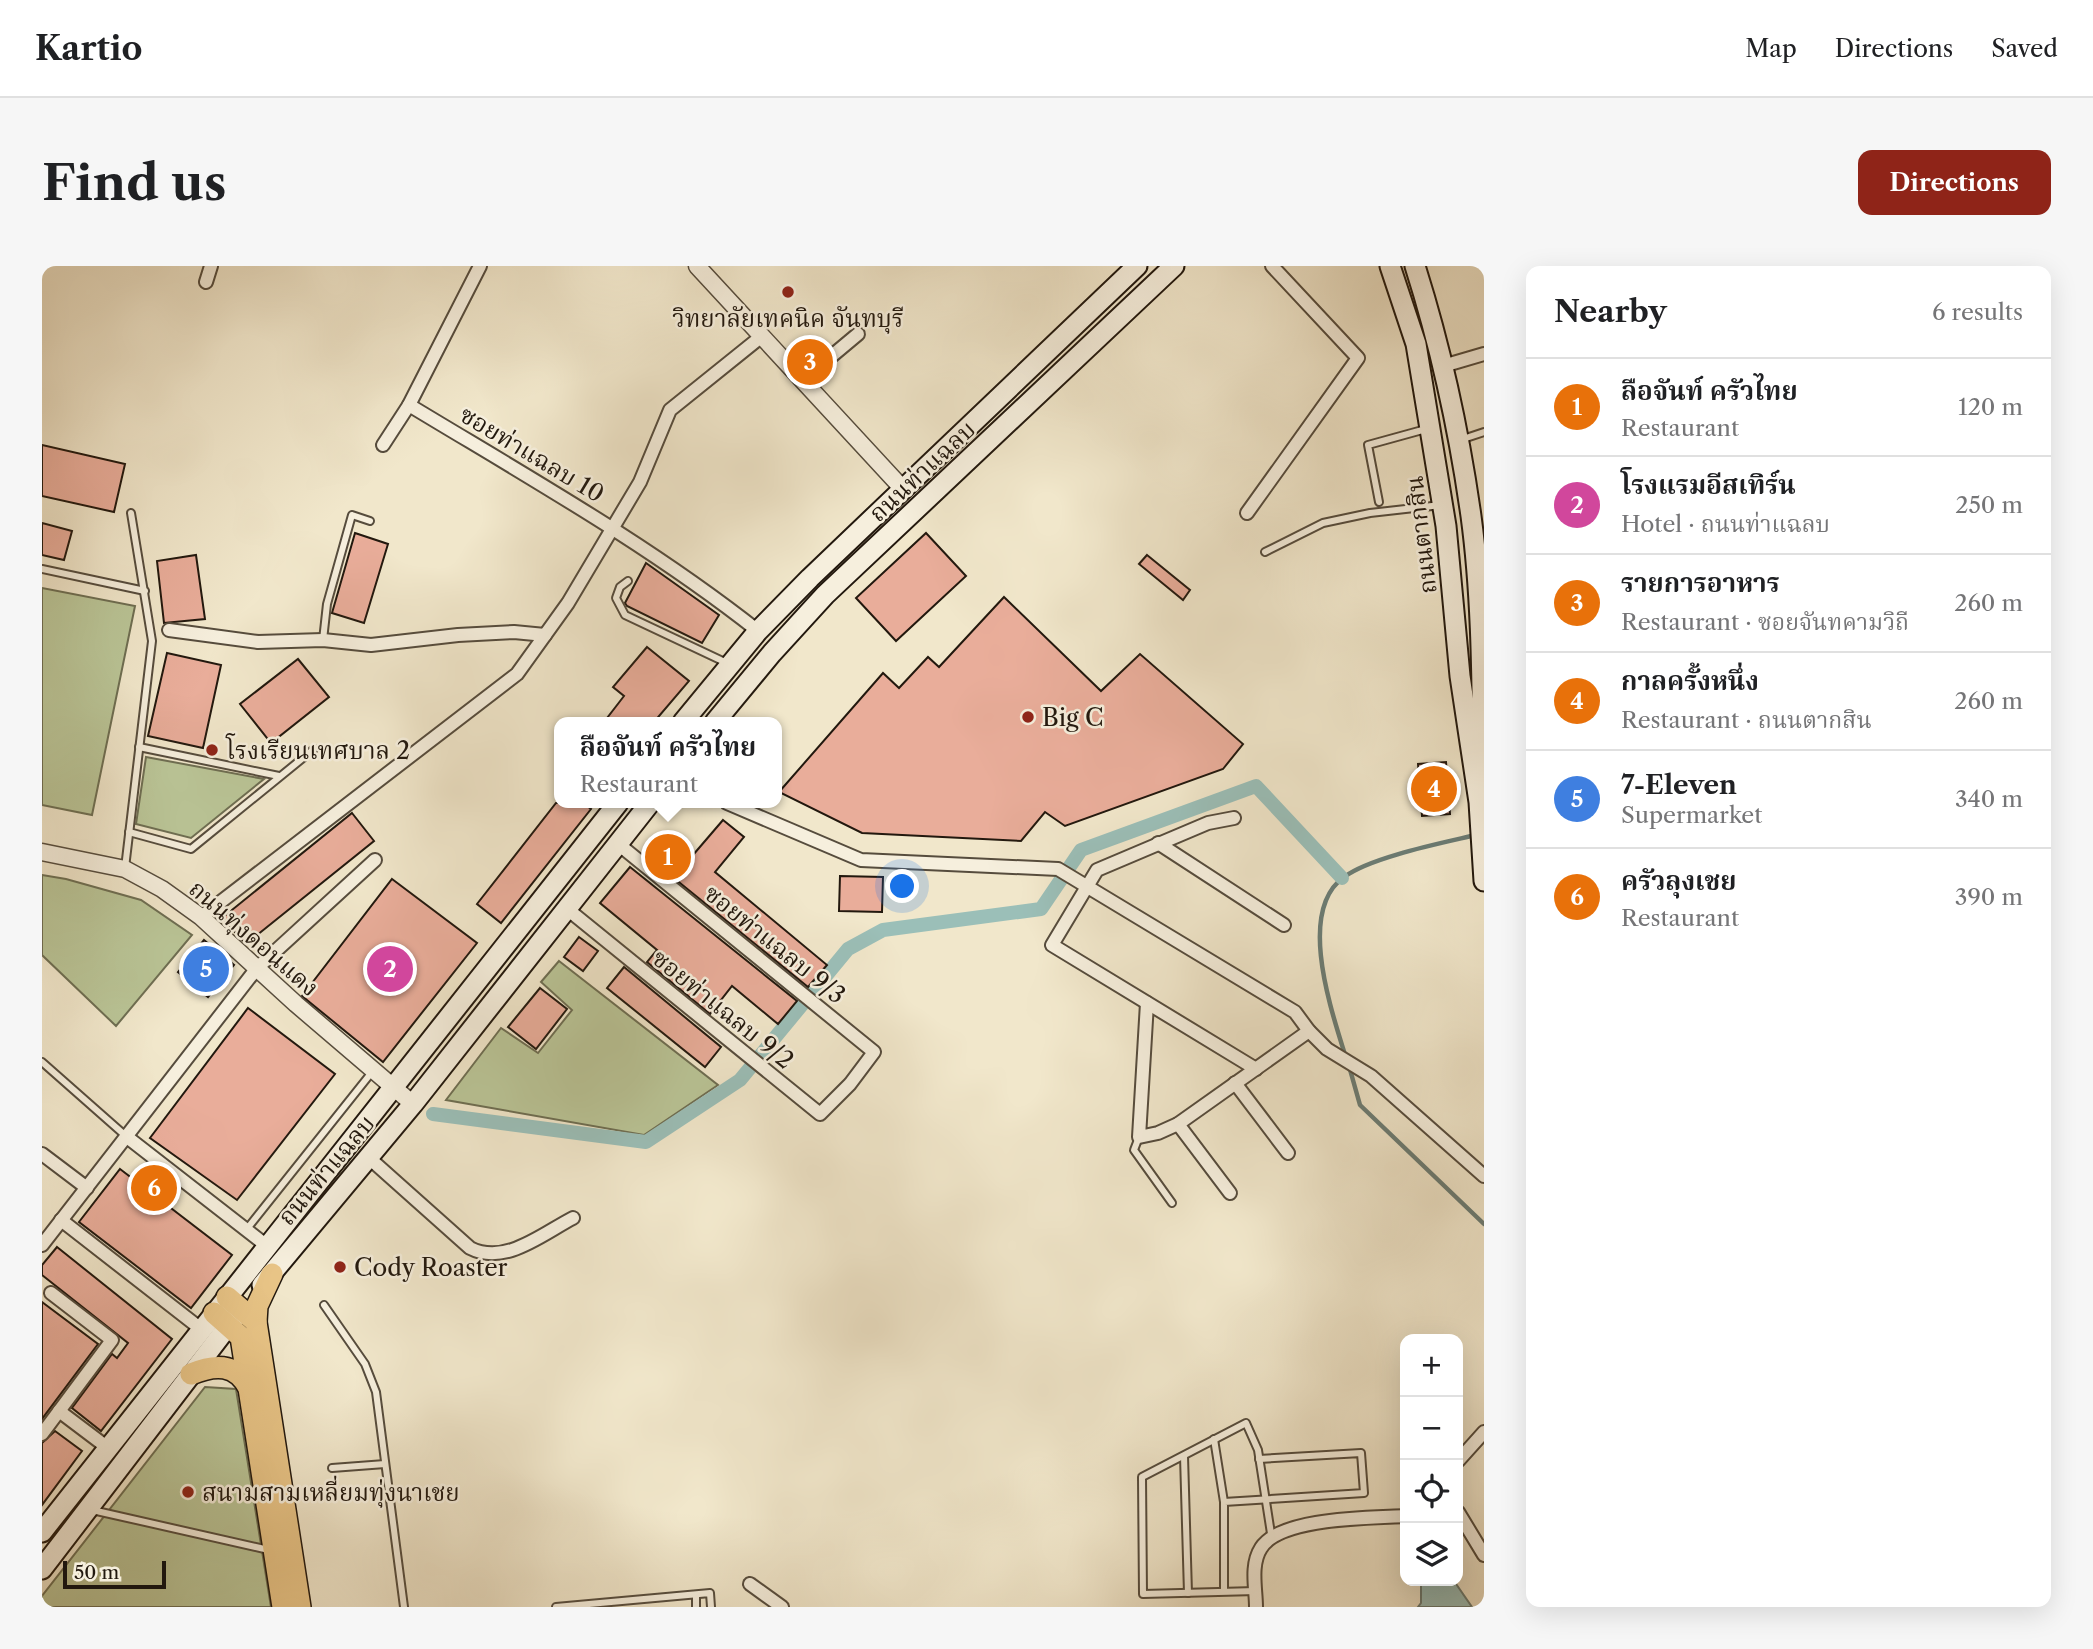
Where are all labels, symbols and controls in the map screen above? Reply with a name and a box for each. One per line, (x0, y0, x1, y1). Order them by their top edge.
text: Kartio (35, 28, 143, 69)
text: Map (1745, 34, 1797, 63)
text: Directions (1835, 34, 1953, 63)
text: Saved (1991, 34, 2058, 63)
button: Directions (1858, 150, 2051, 215)
text: Find us (42, 152, 226, 213)
marker: วิทยาลัยเทคนิค จันทบุรี (780, 284, 796, 300)
text: Nearby (1554, 293, 1667, 330)
text: 6 results (1932, 298, 2023, 326)
place label: วิทยาลัยเทคนิค จันทบุรี (672, 304, 904, 334)
pin: 3 (787, 336, 833, 388)
text: ลือจันท์ ครัวไทย (1621, 375, 1798, 407)
text: 1 (1572, 393, 1582, 421)
text: 120 m (1958, 393, 2023, 421)
street label: ซอยท่าแฉลบ 10 (455, 400, 609, 508)
street label: ถนนท่าแฉลบ (863, 414, 981, 528)
text: Restaurant (1621, 414, 1739, 442)
text: โรงแรมอีสเทิร์น (1621, 469, 1796, 501)
street label: ถนนตากสิน (1399, 474, 1443, 596)
text: 2 (1570, 491, 1584, 519)
text: 250 m (1955, 491, 2023, 519)
text: Hotel · ถนนท่าแฉลบ (1621, 510, 1830, 538)
text: รายการอาหาร (1621, 567, 1780, 599)
text: 3 (1571, 589, 1584, 617)
text: 260 m (1954, 589, 2023, 617)
text: Restaurant · ซอยจันทคามวิถี (1621, 608, 1909, 636)
text: กาลครั้งหนึ่ง (1621, 665, 1759, 697)
text: 4 (1570, 687, 1584, 715)
text: 260 m (1954, 687, 2023, 715)
place label: Big C (1042, 703, 1104, 732)
text: Restaurant · ถนนตากสิน (1621, 706, 1872, 734)
marker: Big C (1020, 709, 1036, 725)
popup (554, 717, 782, 808)
text: ลือจันท์ ครัวไทย (580, 731, 756, 763)
place label: โรงเรียนเทศบาล 2 (225, 733, 410, 765)
marker: โรงเรียนเทศบาล 2 (204, 742, 220, 758)
pin: 4 (1411, 763, 1457, 815)
text: 7-Eleven (1621, 769, 1737, 801)
text: Restaurant (580, 770, 698, 798)
text: 5 (1571, 785, 1583, 813)
text: 340 m (1955, 785, 2023, 813)
text: Supermarket (1621, 801, 1762, 829)
pin: 1 (645, 831, 691, 883)
text: ครัวลุงเชย (1621, 865, 1736, 897)
your location (885, 869, 919, 903)
street label: ถนนทุ่งดอนแดง (183, 874, 325, 1003)
street label: ซอยท่าแฉลบ 9/3 (699, 878, 851, 1010)
text: 6 (1570, 883, 1584, 911)
text: 390 m (1955, 883, 2023, 911)
text: Restaurant (1621, 904, 1739, 932)
pin: 5 (183, 943, 229, 995)
pin: 2 (367, 943, 413, 995)
street label: ซอยท่าแฉลบ 9/2 (646, 943, 800, 1075)
street label: ถนนท่าแฉลบ (272, 1109, 380, 1231)
pin: 6 (131, 1162, 177, 1214)
place label: Cody Roaster (354, 1253, 508, 1282)
marker: Cody Roaster (332, 1259, 348, 1275)
map controls (1400, 1334, 1463, 1586)
button: + (1400, 1334, 1463, 1397)
button: − (1400, 1397, 1463, 1460)
button: locate (1400, 1460, 1463, 1523)
place label: สนามสามเหลี่ยมทุ่งนาเชย (202, 1475, 460, 1508)
marker: สนามสามเหลี่ยมทุ่งนาเชย (180, 1484, 196, 1500)
button: layers (1400, 1523, 1463, 1586)
scale bar (63, 1558, 166, 1590)
text: 50 m (74, 1561, 119, 1584)

